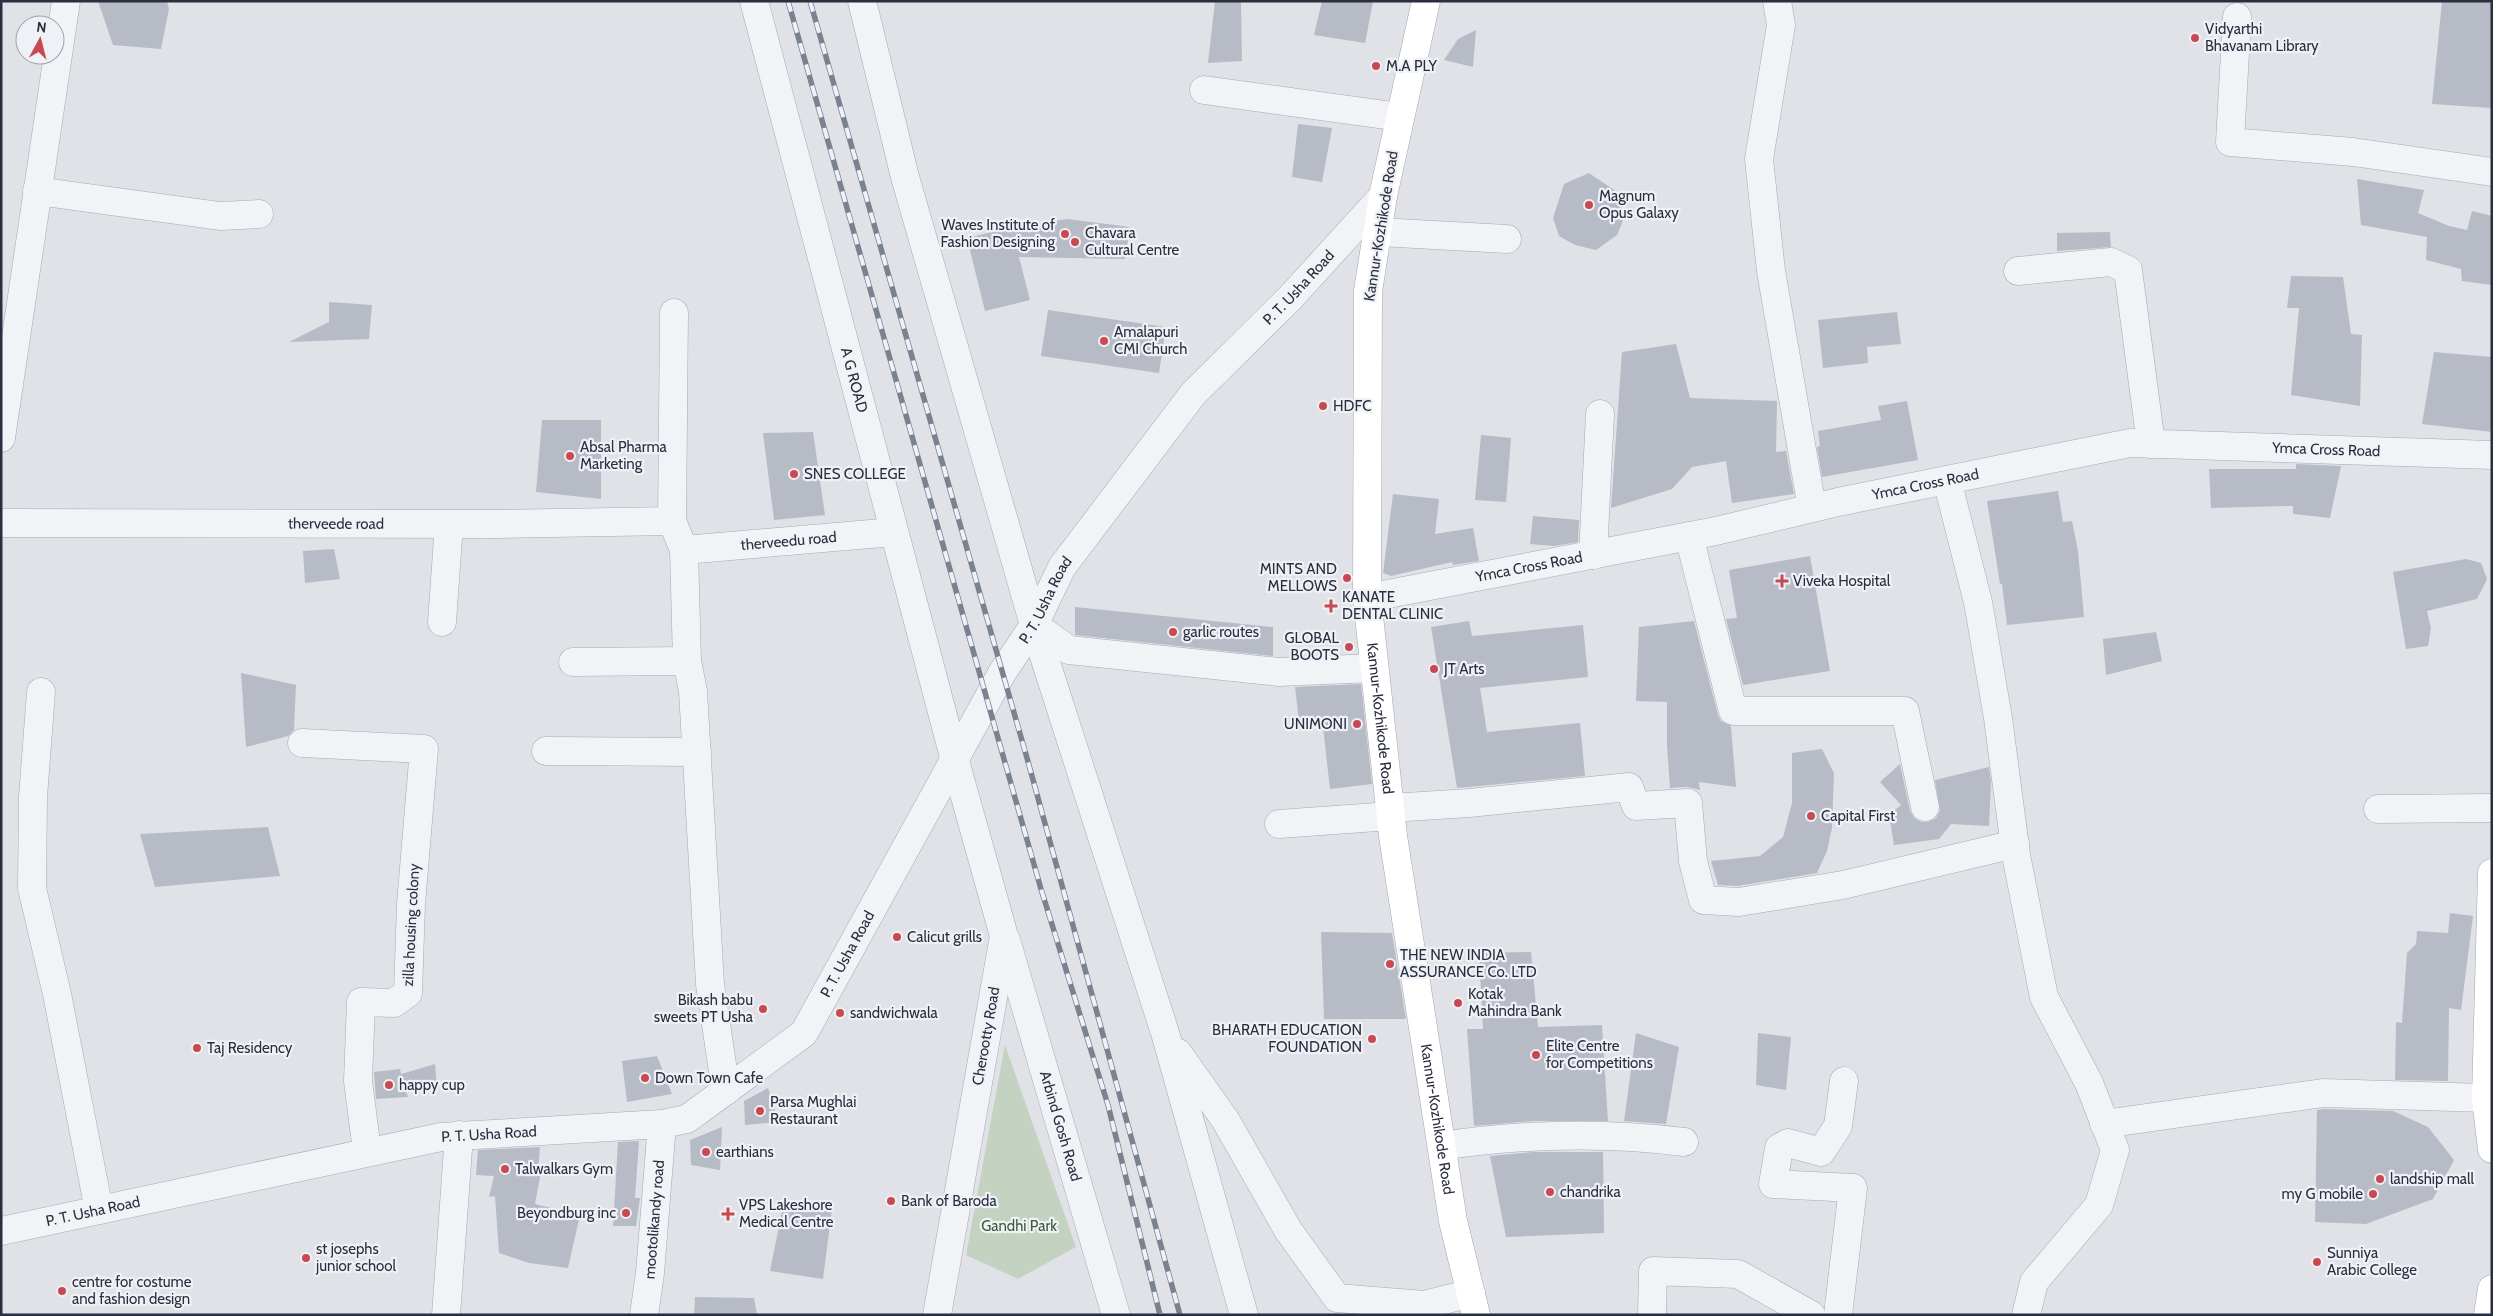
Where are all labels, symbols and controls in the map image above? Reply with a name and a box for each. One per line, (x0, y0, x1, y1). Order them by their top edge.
north arrow (15, 15, 65, 65)
text: N (36, 18, 48, 37)
place label: Vidyarthi Bhavanam Library (2205, 20, 2319, 55)
marker: Vidyarthi Bhavanam Library (2189, 32, 2201, 44)
place label: M.A PLY (1386, 57, 1438, 75)
marker: M.A PLY (1370, 60, 1382, 72)
street label: Kannur-Kozhikode Road (1360, 149, 1402, 303)
place label: Magnum Opus Galaxy (1599, 187, 1679, 222)
marker: Magnum Opus Galaxy (1583, 199, 1595, 211)
place label: Waves Institute of Fashion Designing (941, 216, 1056, 251)
place label: Chavara Cultural Centre (1085, 224, 1180, 259)
marker: Waves Institute of Fashion Designing (1059, 228, 1071, 240)
marker: Chavara Cultural Centre (1069, 236, 1081, 248)
street label: P. T. Usha Road (1259, 246, 1338, 329)
place label: Amalapuri CMI Church (1114, 323, 1187, 358)
marker: Amalapuri CMI Church (1098, 335, 1110, 347)
street label: A G ROAD (837, 345, 871, 415)
place label: HDFC (1333, 397, 1371, 415)
marker: HDFC (1317, 400, 1329, 412)
place label: Absal Pharma Marketing (580, 438, 668, 473)
street label: Ymca Cross Road (2271, 439, 2381, 460)
marker: Absal Pharma Marketing (564, 450, 576, 462)
place label: SNES COLLEGE (804, 465, 906, 483)
street label: Ymca Cross Road (1870, 465, 1980, 504)
marker: SNES COLLEGE (788, 468, 800, 480)
street label: therveede road (288, 515, 384, 533)
street label: therveedu road (740, 528, 837, 554)
street label: Ymca Cross Road (1473, 548, 1584, 586)
street label: P. T. Usha Road (1015, 553, 1076, 647)
place label: MINTS AND MELLOWS (1260, 560, 1337, 595)
marker: MINTS AND MELLOWS (1341, 572, 1353, 584)
place label: Viveka Hospital (1793, 572, 1891, 590)
marker: Viveka Hospital (1775, 574, 1789, 588)
place label: KANATE DENTAL CLINIC (1342, 588, 1443, 623)
marker: KANATE DENTAL CLINIC (1324, 599, 1338, 613)
place label: garlic routes (1183, 623, 1259, 641)
marker: garlic routes (1167, 626, 1179, 638)
place label: GLOBAL BOOTS (1285, 629, 1339, 664)
marker: GLOBAL BOOTS (1343, 641, 1355, 653)
street label: Kannur-Kozhikode Road (1363, 642, 1397, 795)
place label: JT Arts (1443, 660, 1484, 678)
marker: JT Arts (1428, 663, 1440, 675)
place label: UNIMONI (1284, 715, 1347, 733)
marker: UNIMONI (1351, 718, 1363, 730)
place label: Capital First (1821, 807, 1895, 825)
marker: Capital First (1805, 810, 1817, 822)
street label: zilla housing colony (399, 863, 423, 987)
street label: P. T. Usha Road (816, 908, 878, 1001)
place label: Calicut grills (907, 928, 982, 946)
marker: Calicut grills (891, 931, 903, 943)
place label: THE NEW INDIA ASSURANCE Co. LTD (1400, 946, 1537, 981)
marker: THE NEW INDIA ASSURANCE Co. LTD (1384, 958, 1396, 970)
street label: Cherootty Road (968, 985, 1004, 1087)
place label: Kotak Mahindra Bank (1468, 985, 1562, 1020)
place label: Bikash babu sweets PT Usha (654, 991, 754, 1026)
marker: Kotak Mahindra Bank (1452, 997, 1464, 1009)
marker: Bikash babu sweets PT Usha (757, 1003, 769, 1015)
place label: sandwichwala (850, 1004, 939, 1022)
marker: sandwichwala (834, 1007, 846, 1019)
place label: BHARATH EDUCATION FOUNDATION (1212, 1021, 1362, 1056)
marker: BHARATH EDUCATION FOUNDATION (1366, 1033, 1378, 1045)
place label: Elite Centre for Competitions (1546, 1037, 1653, 1072)
place label: Taj Residency (207, 1039, 293, 1057)
marker: Taj Residency (191, 1042, 203, 1054)
street label: Kannur-Kozhikode Road (1417, 1043, 1458, 1196)
marker: Elite Centre for Competitions (1530, 1049, 1542, 1061)
place label: Down Town Cafe (655, 1069, 763, 1087)
street label: Arbind Gosh Road (1036, 1069, 1085, 1183)
marker: Down Town Cafe (639, 1072, 651, 1084)
place label: happy cup (399, 1076, 465, 1094)
marker: happy cup (383, 1079, 395, 1091)
place label: Parsa Mughlai Restaurant (770, 1093, 856, 1128)
marker: Parsa Mughlai Restaurant (754, 1105, 766, 1117)
street label: P. T. Usha Road (441, 1122, 537, 1146)
place label: earthians (716, 1143, 774, 1161)
marker: earthians (700, 1146, 712, 1158)
street label: mootolikandy road (641, 1159, 668, 1280)
place label: Talwalkars Gym (515, 1160, 613, 1178)
marker: Talwalkars Gym (499, 1163, 511, 1175)
place label: landship mall (2390, 1170, 2475, 1188)
marker: landship mall (2374, 1173, 2386, 1185)
place label: chandrika (1560, 1183, 1621, 1201)
place label: my G mobile (2282, 1185, 2363, 1203)
marker: chandrika (1544, 1186, 1556, 1198)
marker: my G mobile (2367, 1188, 2379, 1200)
place label: Bank of Baroda (901, 1192, 997, 1210)
street label: P. T. Usha Road (44, 1193, 142, 1230)
marker: Bank of Baroda (885, 1195, 897, 1207)
place label: VPS Lakeshore Medical Centre (739, 1196, 834, 1231)
place label: Beyondburg inc (517, 1204, 616, 1222)
marker: Beyondburg inc (620, 1207, 632, 1219)
marker: VPS Lakeshore Medical Centre (721, 1207, 735, 1221)
park label: Gandhi Park (981, 1217, 1057, 1235)
place label: st josephs junior school (315, 1240, 397, 1275)
place label: Sunniya Arabic College (2327, 1244, 2417, 1279)
marker: st josephs junior school (300, 1252, 312, 1264)
marker: Sunniya Arabic College (2311, 1256, 2323, 1268)
place label: centre for costume and fashion design (72, 1273, 192, 1308)
marker: centre for costume and fashion design (56, 1285, 68, 1297)

